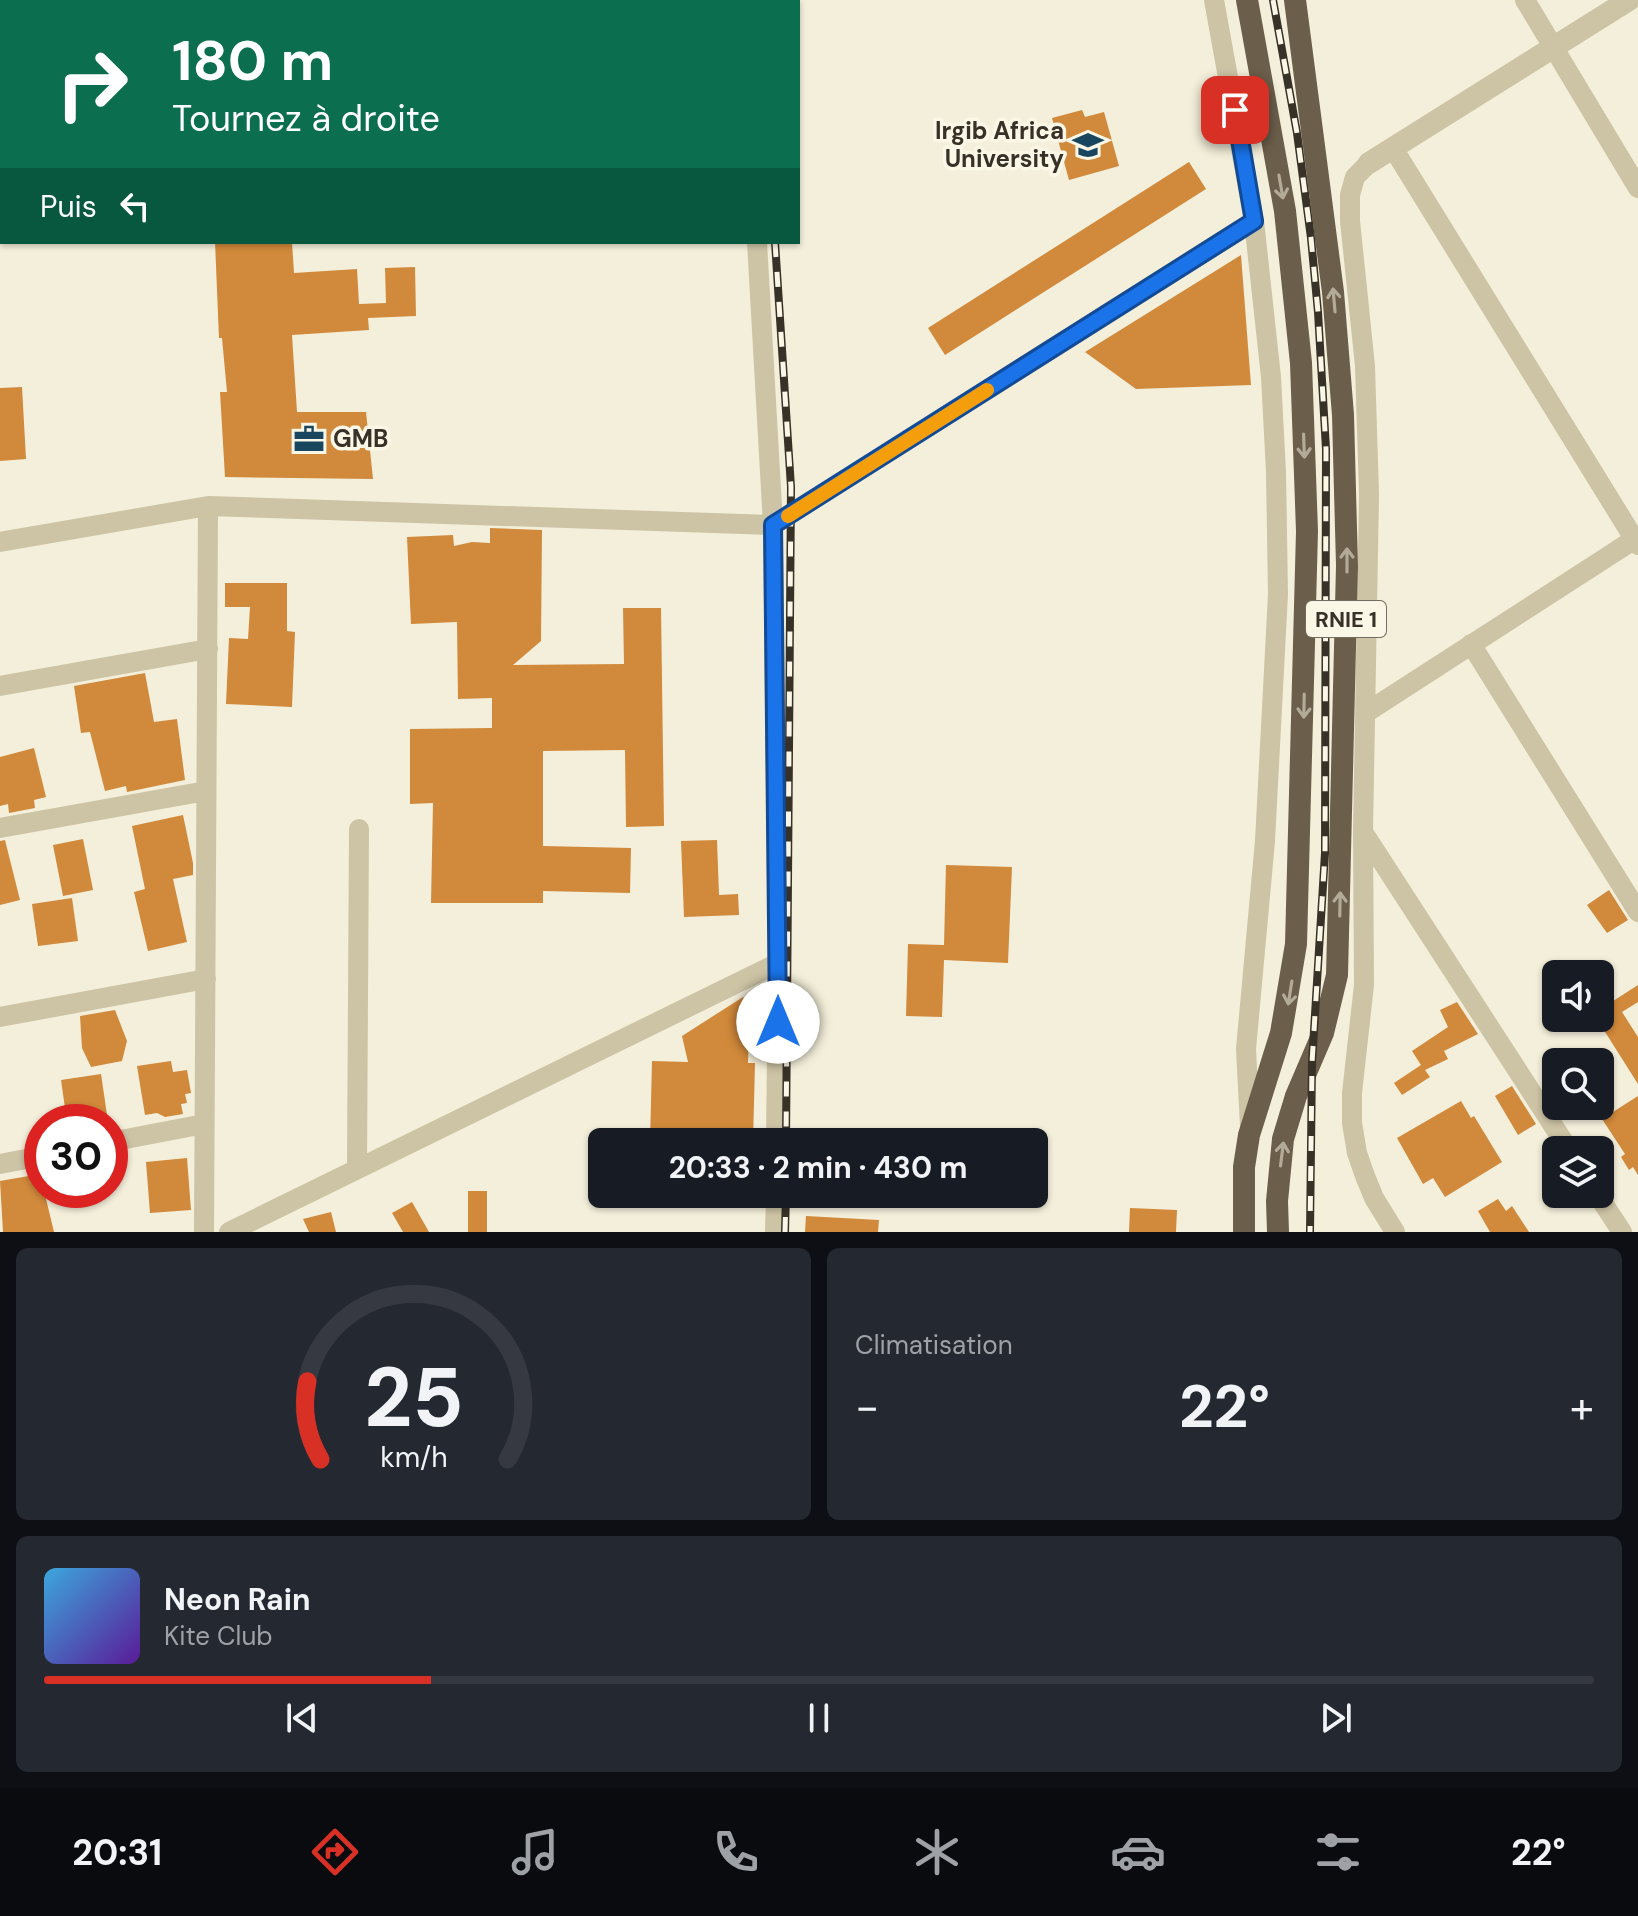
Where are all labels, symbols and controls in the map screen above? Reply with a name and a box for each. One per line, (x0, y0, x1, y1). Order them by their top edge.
text: 180 m (172, 24, 333, 97)
icon: right (40, 32, 144, 136)
pin (1201, 76, 1269, 144)
icon: arrive (1213, 88, 1257, 132)
text: Tournez à droite (172, 95, 440, 142)
place label: Irgib Africa University (935, 115, 1064, 174)
school or university icon: Irgib Africa University (1071, 128, 1105, 162)
one-way arrow (1275, 174, 1290, 199)
icon: left (113, 184, 157, 228)
text: Puis (40, 187, 97, 226)
one-way arrow (1326, 287, 1341, 314)
office icon: GMB (292, 422, 326, 456)
place label: GMB (333, 423, 388, 454)
one-way arrow (1297, 432, 1312, 459)
one-way arrow (1339, 547, 1355, 574)
road number: RNIE 1 (1306, 601, 1386, 637)
one-way arrow (1296, 692, 1312, 719)
one-way arrow (1332, 891, 1348, 918)
map controls (1542, 960, 1614, 1208)
button: sound (1542, 960, 1614, 1032)
position arrow (736, 980, 820, 1064)
one-way arrow (1281, 980, 1296, 1005)
button: search (1542, 1048, 1614, 1120)
speed limit sign: 30 (24, 1104, 128, 1208)
button: layers (1542, 1136, 1614, 1208)
one-way arrow (1274, 1141, 1289, 1168)
text: 20:33 · 2 min · 430 m (669, 1148, 967, 1187)
text: Climatisation (855, 1328, 1013, 1362)
text: 25 (364, 1343, 463, 1452)
text: 22° (1179, 1367, 1270, 1446)
text: − (855, 1378, 879, 1436)
text: + (1570, 1378, 1594, 1436)
text: km/h (380, 1439, 447, 1476)
text: Neon Rain (164, 1580, 310, 1619)
text: Kite Club (164, 1619, 273, 1653)
icon: previous (280, 1696, 324, 1740)
icon: pause (797, 1696, 841, 1740)
icon: next (1314, 1696, 1358, 1740)
icon: directions (307, 1824, 363, 1880)
icon: music (507, 1824, 563, 1880)
icon: phone (708, 1824, 764, 1880)
icon: climate (909, 1824, 965, 1880)
icon: car (1110, 1824, 1166, 1880)
icon: filters (1310, 1824, 1366, 1880)
text: 20:31 (72, 1829, 162, 1876)
text: 22° (1511, 1829, 1566, 1876)

